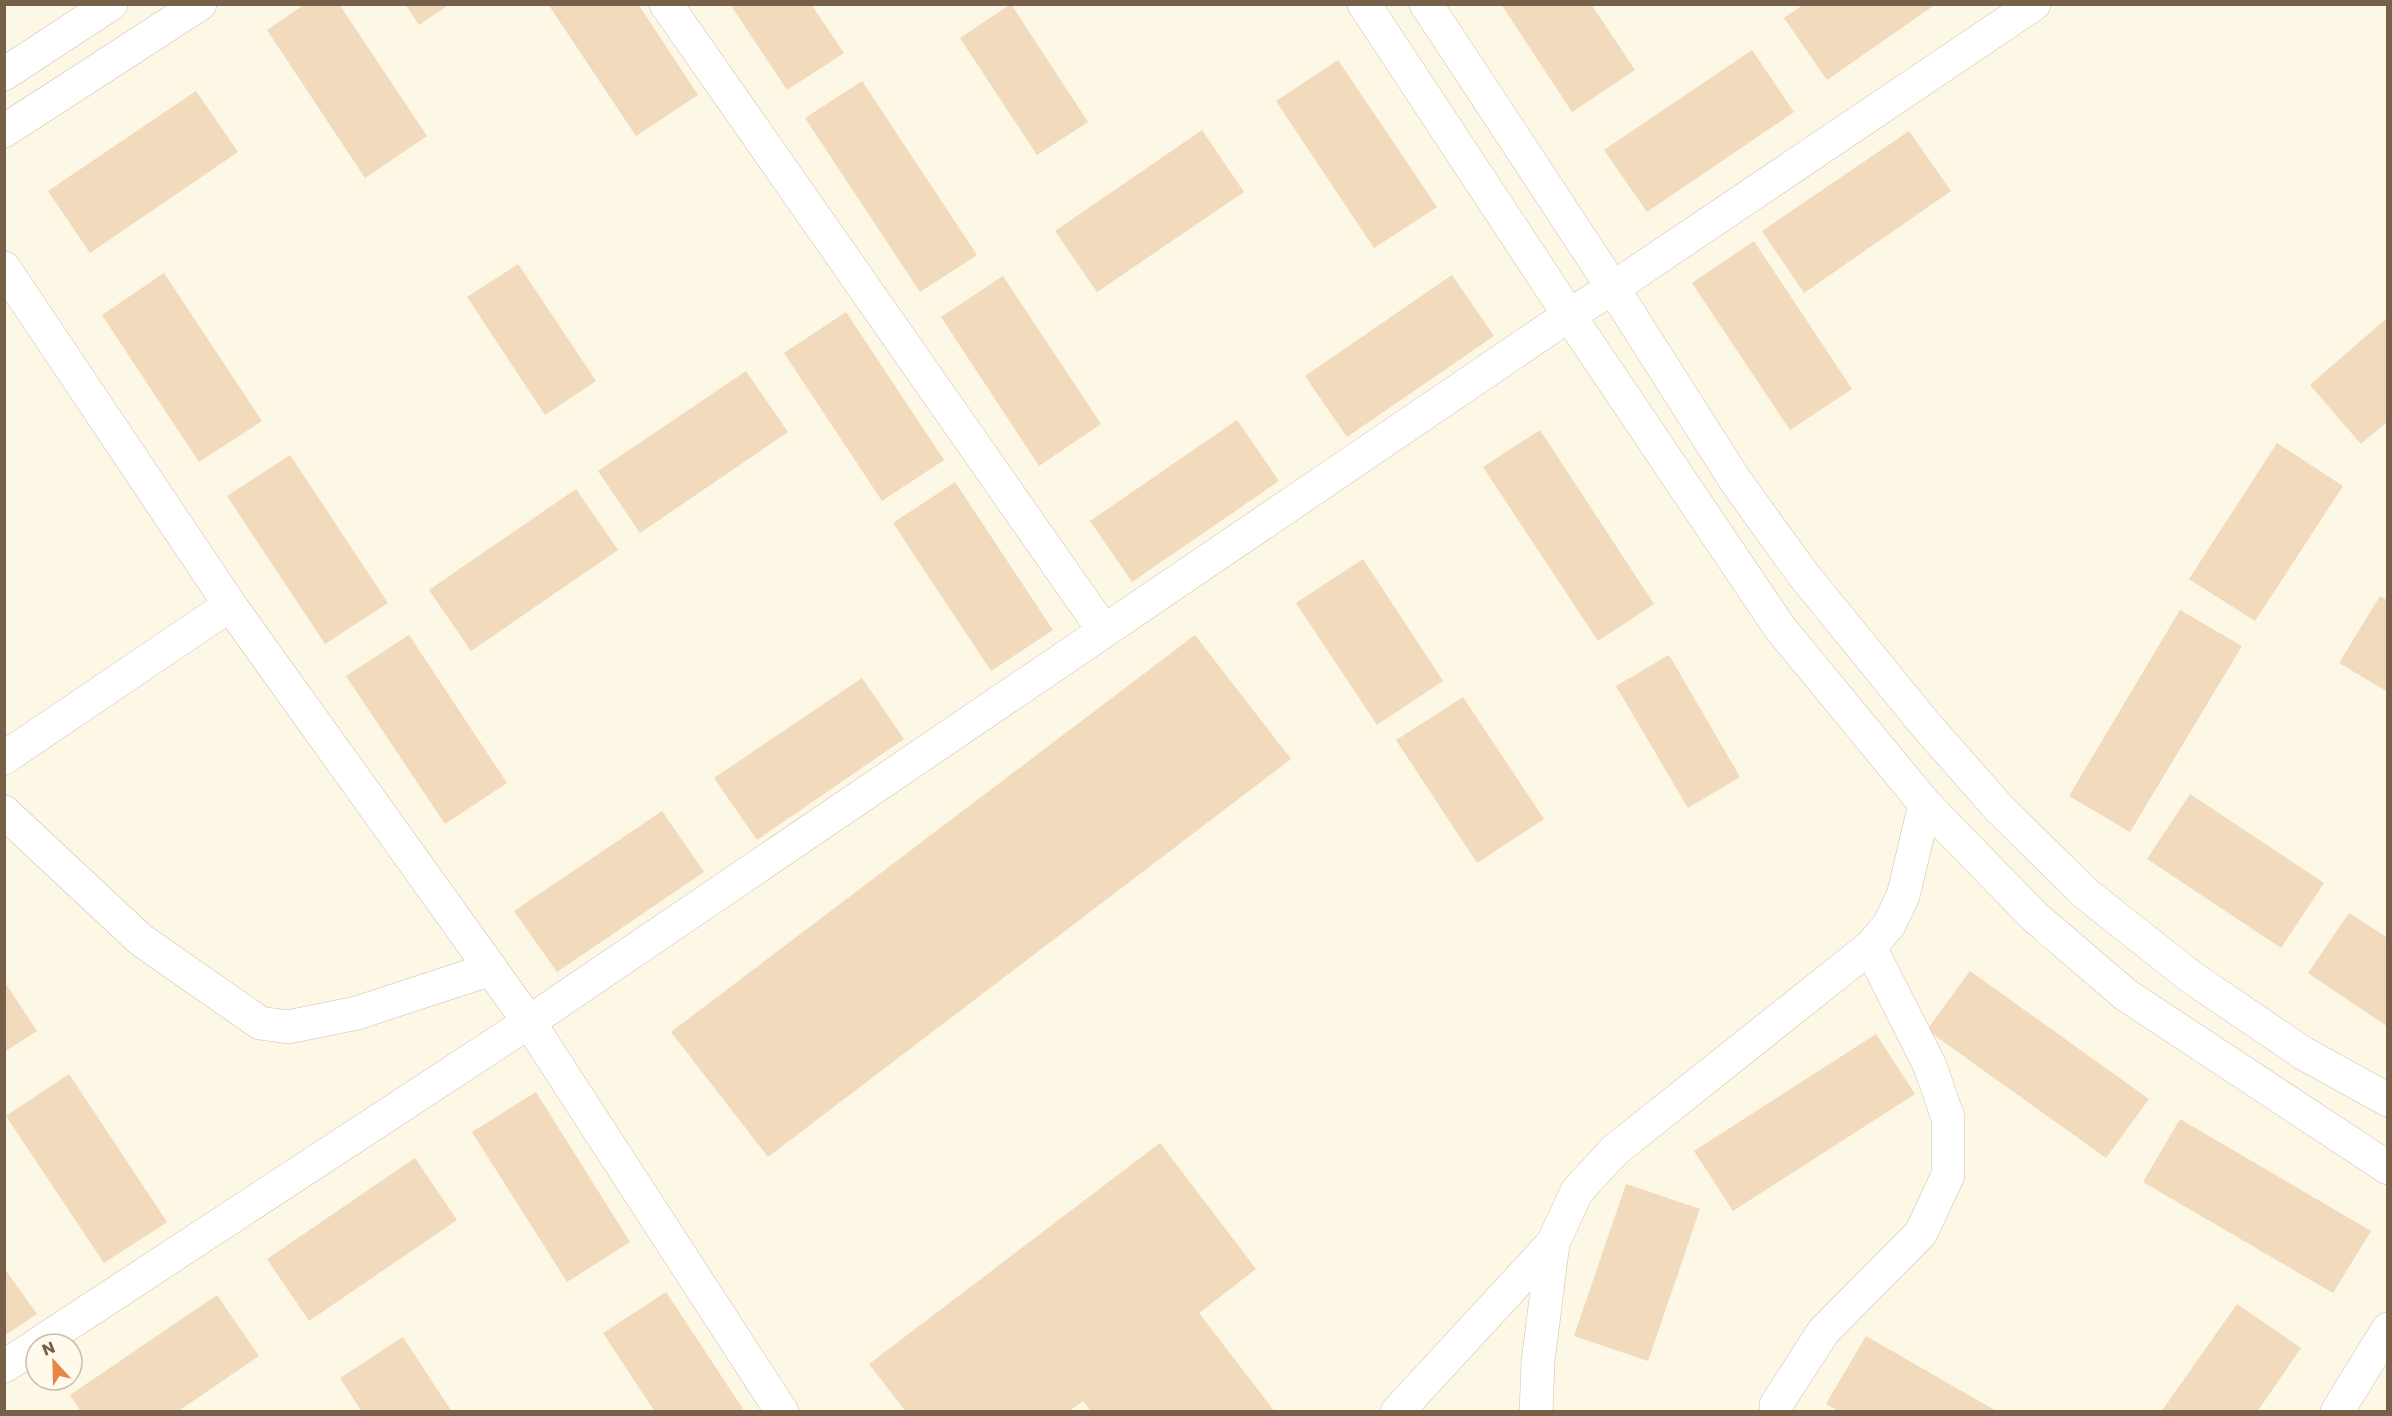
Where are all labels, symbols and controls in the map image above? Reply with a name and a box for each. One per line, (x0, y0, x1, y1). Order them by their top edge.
north arrow (24, 1332, 84, 1392)
text: N (39, 1336, 58, 1361)

